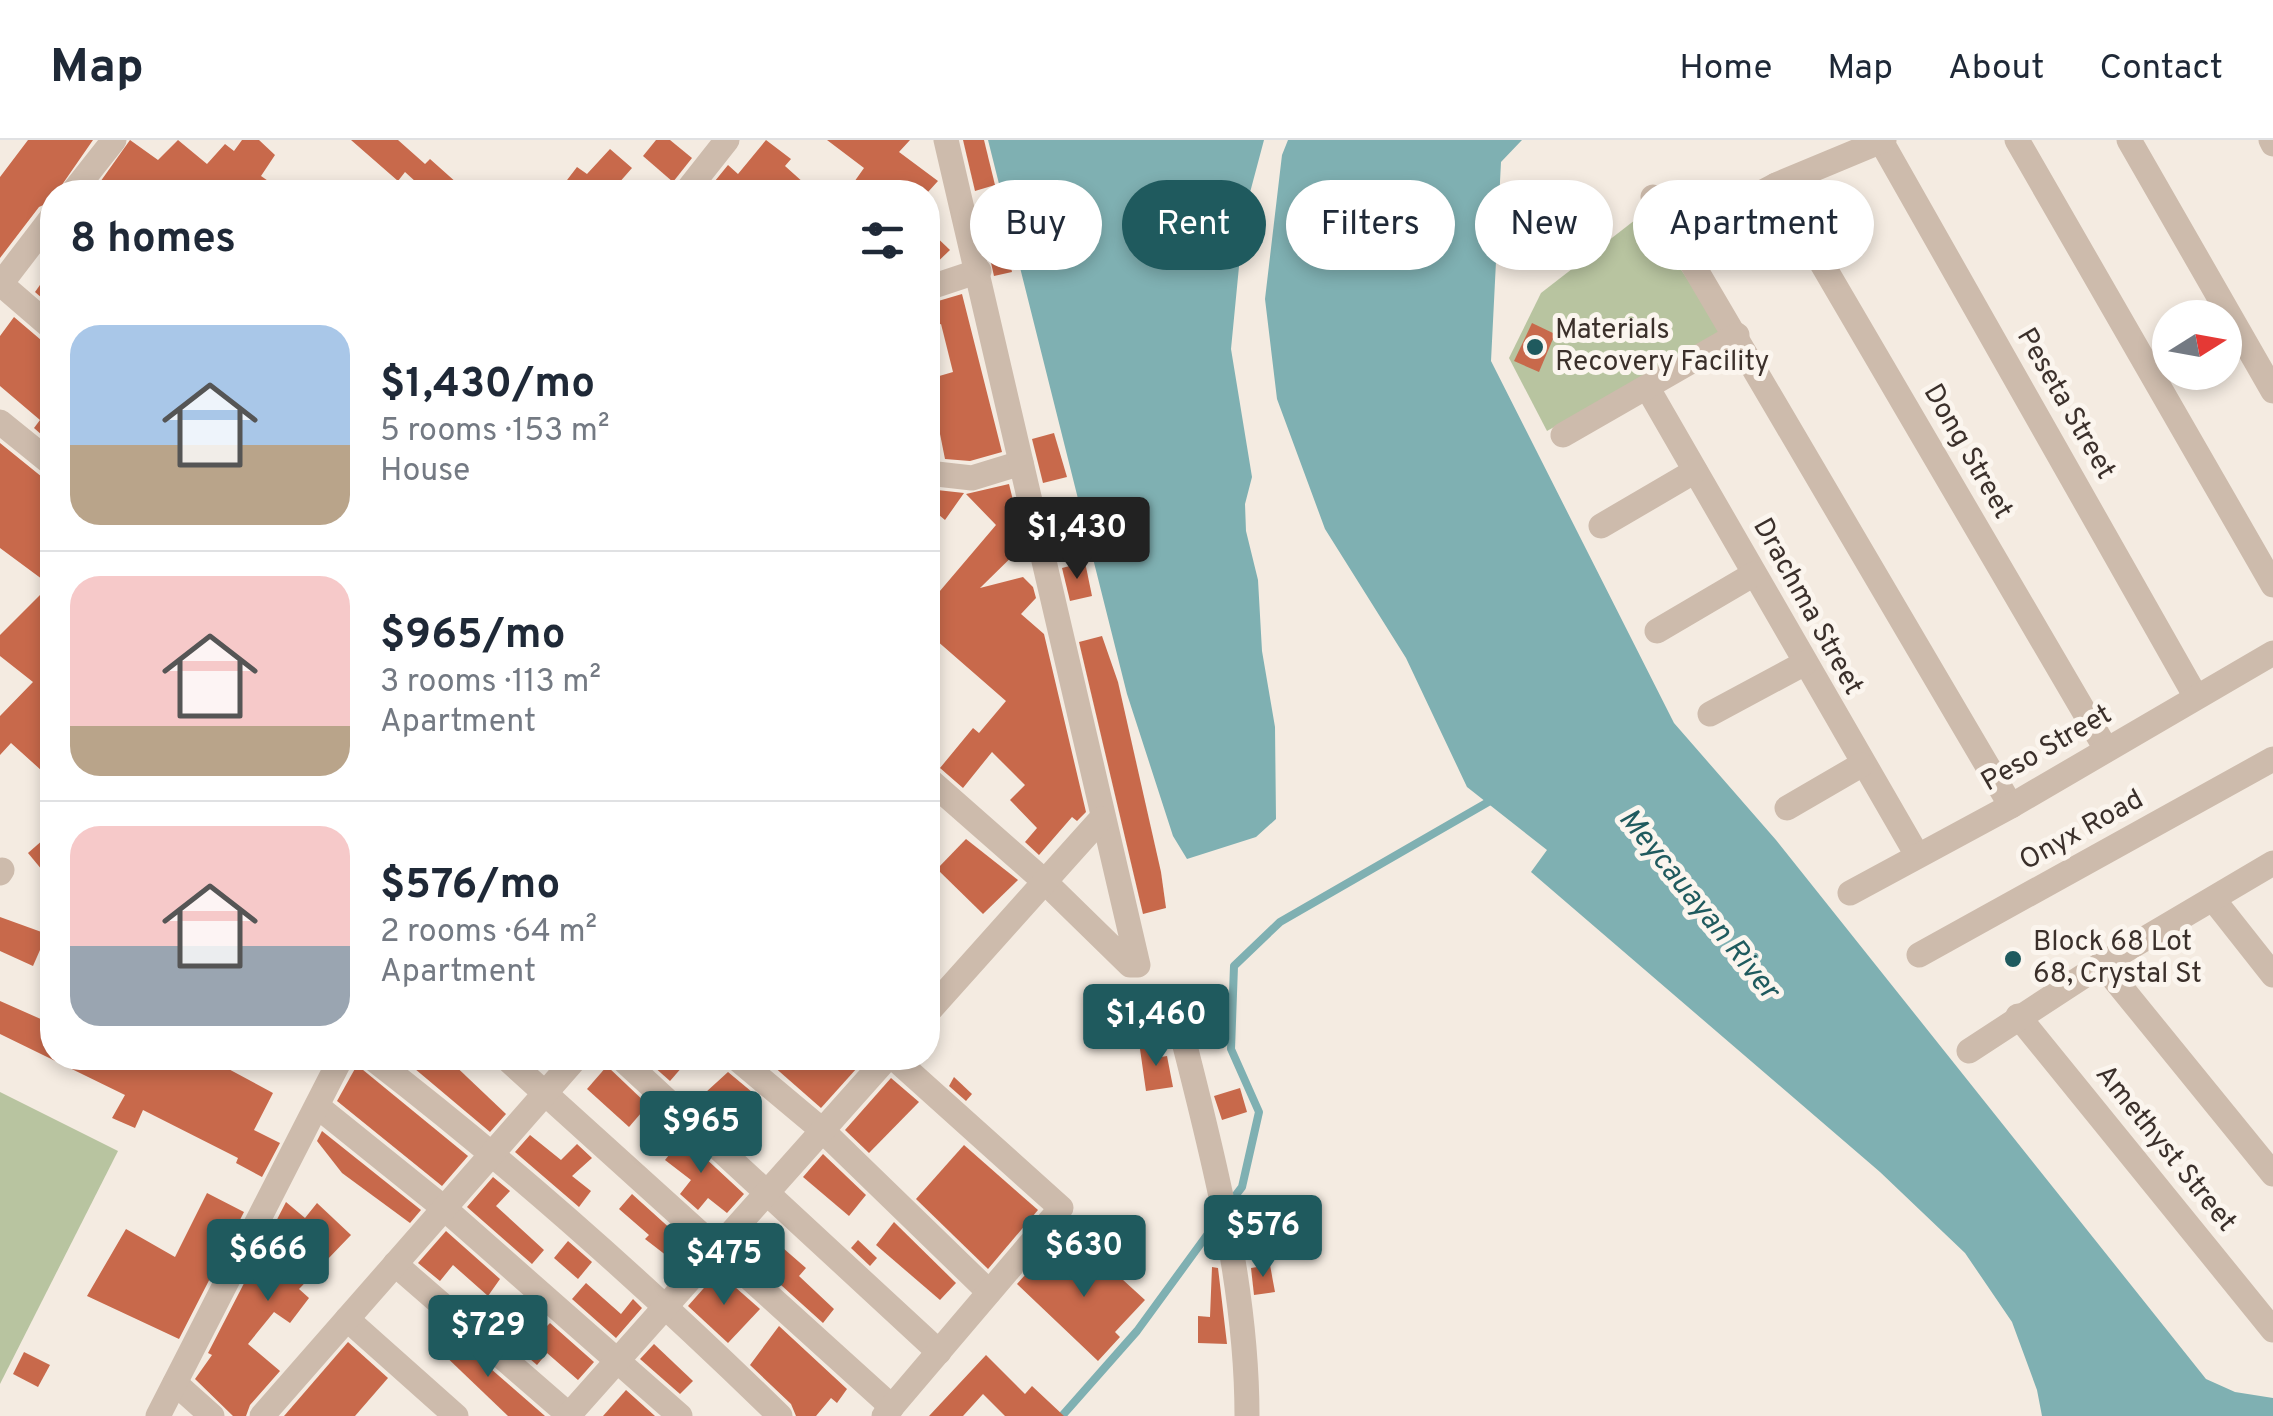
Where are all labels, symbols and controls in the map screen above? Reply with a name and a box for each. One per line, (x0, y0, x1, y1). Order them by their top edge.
text: Map (50, 39, 144, 99)
text: Home (1679, 47, 1772, 91)
text: Map (1827, 47, 1893, 91)
text: About (1948, 47, 2044, 91)
text: Contact (2099, 47, 2223, 91)
chip: Buy (970, 180, 1102, 270)
chip: Rent (1122, 180, 1266, 270)
chip: Filters (1286, 180, 1455, 270)
chip: New (1475, 180, 1613, 270)
chip: Apartment (1633, 180, 1874, 270)
icon: filters (855, 213, 910, 268)
text: 8 homes (70, 214, 236, 267)
north arrow (2152, 300, 2242, 390)
map controls (2152, 300, 2242, 390)
place label: Materials Recovery Facility (1555, 313, 1769, 381)
street label: Peseta Street (2007, 322, 2123, 486)
marker: Materials Recovery Facility (1524, 336, 1546, 358)
text: $1,430/mo (380, 359, 595, 412)
icon: home (150, 365, 270, 485)
street label: Dong Street (1914, 378, 2020, 526)
text: 5 rooms · 153 m² (380, 412, 610, 452)
text: House (380, 452, 470, 492)
pin: $1,430 (996, 497, 1158, 582)
text: $1,430 (1027, 509, 1127, 549)
street label: Drachma Street (1743, 512, 1871, 702)
text: $965/mo (380, 610, 565, 663)
icon: home (150, 616, 270, 736)
text: 3 rooms · 113 m² (380, 663, 601, 703)
street label: Peso Street (1975, 697, 2119, 801)
text: Apartment (380, 703, 536, 743)
street label: Onyx Road (2014, 782, 2150, 880)
water label: Meycauayan River (1610, 802, 1788, 1010)
text: $576/mo (380, 860, 560, 913)
icon: home (150, 866, 270, 986)
text: 2 rooms · 64 m² (380, 913, 597, 953)
place label: Block 68 Lot 68, Crystal St (2033, 925, 2202, 993)
marker: Block 68 Lot 68, Crystal St (2002, 948, 2024, 970)
text: Apartment (380, 953, 536, 993)
pin: $1,460 (1075, 984, 1237, 1069)
text: $1,460 (1105, 996, 1207, 1036)
street label: Amethyst Street (2087, 1058, 2243, 1240)
pin: $965 (642, 1091, 760, 1176)
text: $965 (662, 1103, 740, 1143)
pin: $576 (1204, 1195, 1322, 1280)
text: $576 (1226, 1207, 1300, 1247)
pin: $630 (1025, 1215, 1143, 1300)
pin: $666 (209, 1219, 327, 1304)
pin: $475 (665, 1223, 783, 1308)
text: $630 (1045, 1227, 1123, 1267)
text: $666 (229, 1231, 307, 1271)
text: $475 (686, 1235, 762, 1275)
pin: $729 (429, 1295, 547, 1380)
text: $729 (450, 1307, 526, 1347)

